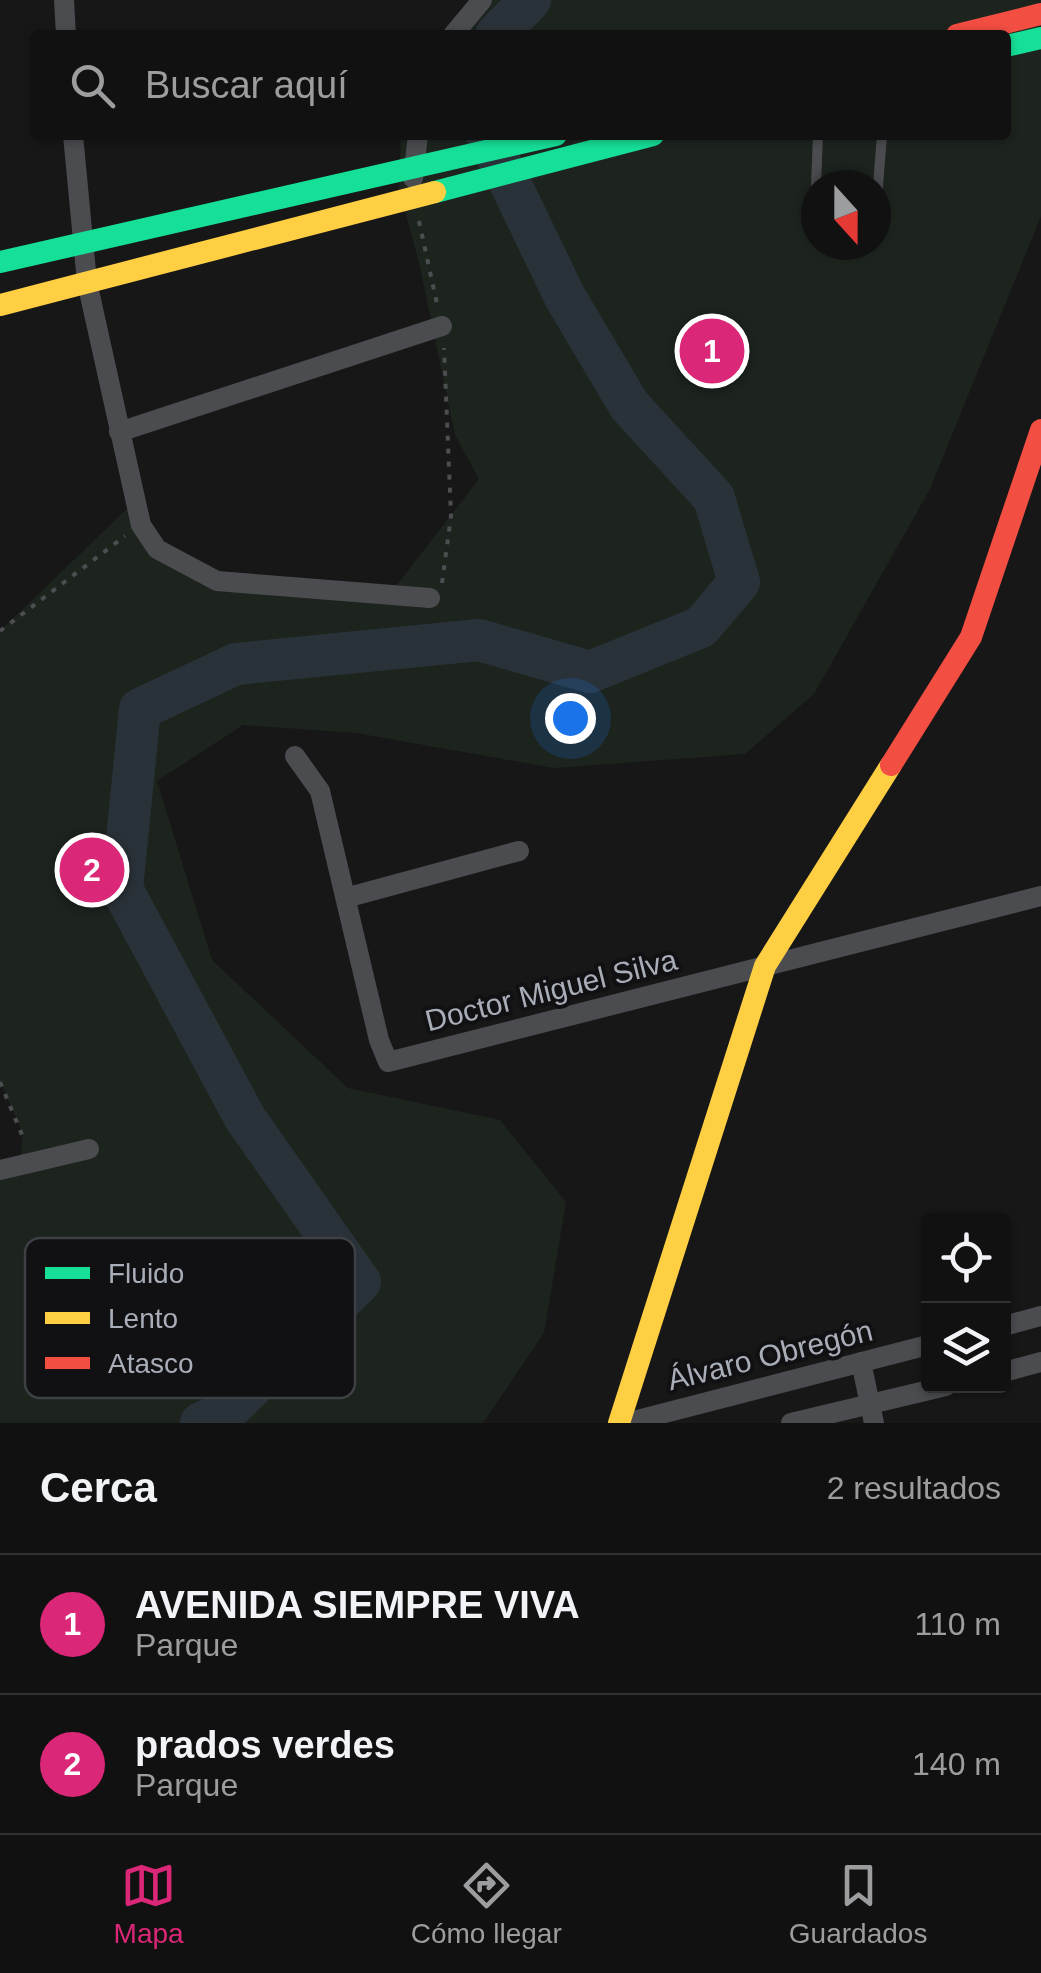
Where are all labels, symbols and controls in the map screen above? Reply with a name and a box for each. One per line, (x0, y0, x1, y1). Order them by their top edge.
search box (30, 30, 1011, 140)
icon: search (65, 58, 120, 113)
text: Buscar aquí (145, 64, 348, 106)
north arrow (801, 170, 891, 260)
pin: 1 (680, 314, 744, 388)
your location (545, 693, 596, 744)
pin: 2 (59, 832, 124, 908)
street label: Doctor Miguel Silva (422, 943, 681, 1037)
map controls (921, 1213, 1011, 1393)
button: locate (921, 1213, 1011, 1303)
legend (25, 1238, 355, 1398)
text: Fluido (108, 1258, 184, 1289)
text: Lento (108, 1303, 178, 1334)
button: layers (921, 1303, 1011, 1393)
street label: Álvaro Obregón (664, 1314, 876, 1396)
text: Atasco (108, 1348, 194, 1379)
text: Cerca (40, 1464, 157, 1511)
text: 2 resultados (827, 1470, 1001, 1506)
text: AVENIDA SIEMPRE VIVA (135, 1584, 580, 1626)
text: 1 (64, 1606, 81, 1642)
text: 110 m (914, 1606, 1001, 1642)
text: Parque (135, 1627, 238, 1663)
text: prados verdes (135, 1724, 395, 1766)
text: 2 (64, 1746, 81, 1782)
text: 140 m (912, 1746, 1001, 1782)
text: Parque (135, 1767, 238, 1803)
tab: Mapa (114, 1858, 184, 1950)
tab: Cómo llegar (411, 1858, 562, 1950)
tab: Guardados (789, 1858, 927, 1950)

